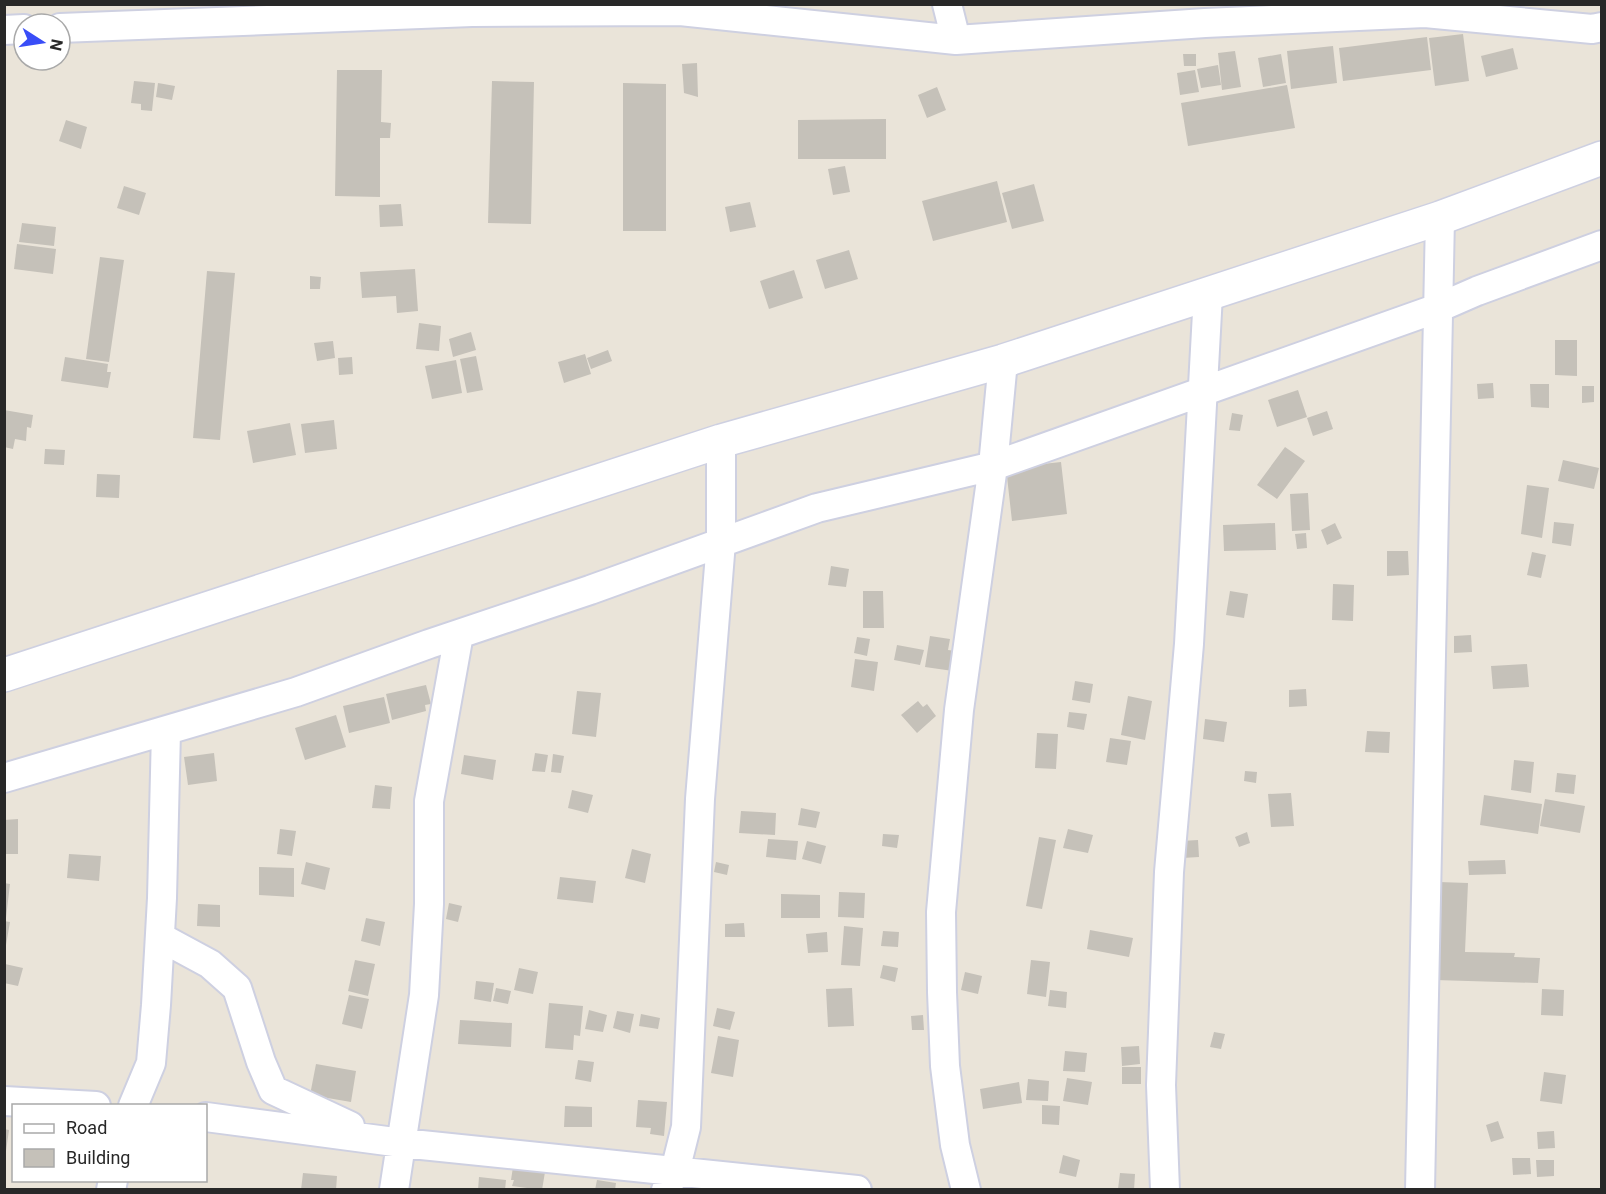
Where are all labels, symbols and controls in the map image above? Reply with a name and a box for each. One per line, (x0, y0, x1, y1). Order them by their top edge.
north arrow (12, 12, 72, 72)
text: N (46, 38, 67, 53)
legend (12, 1104, 207, 1182)
text: Road (66, 1117, 107, 1138)
text: Building (66, 1147, 130, 1168)

